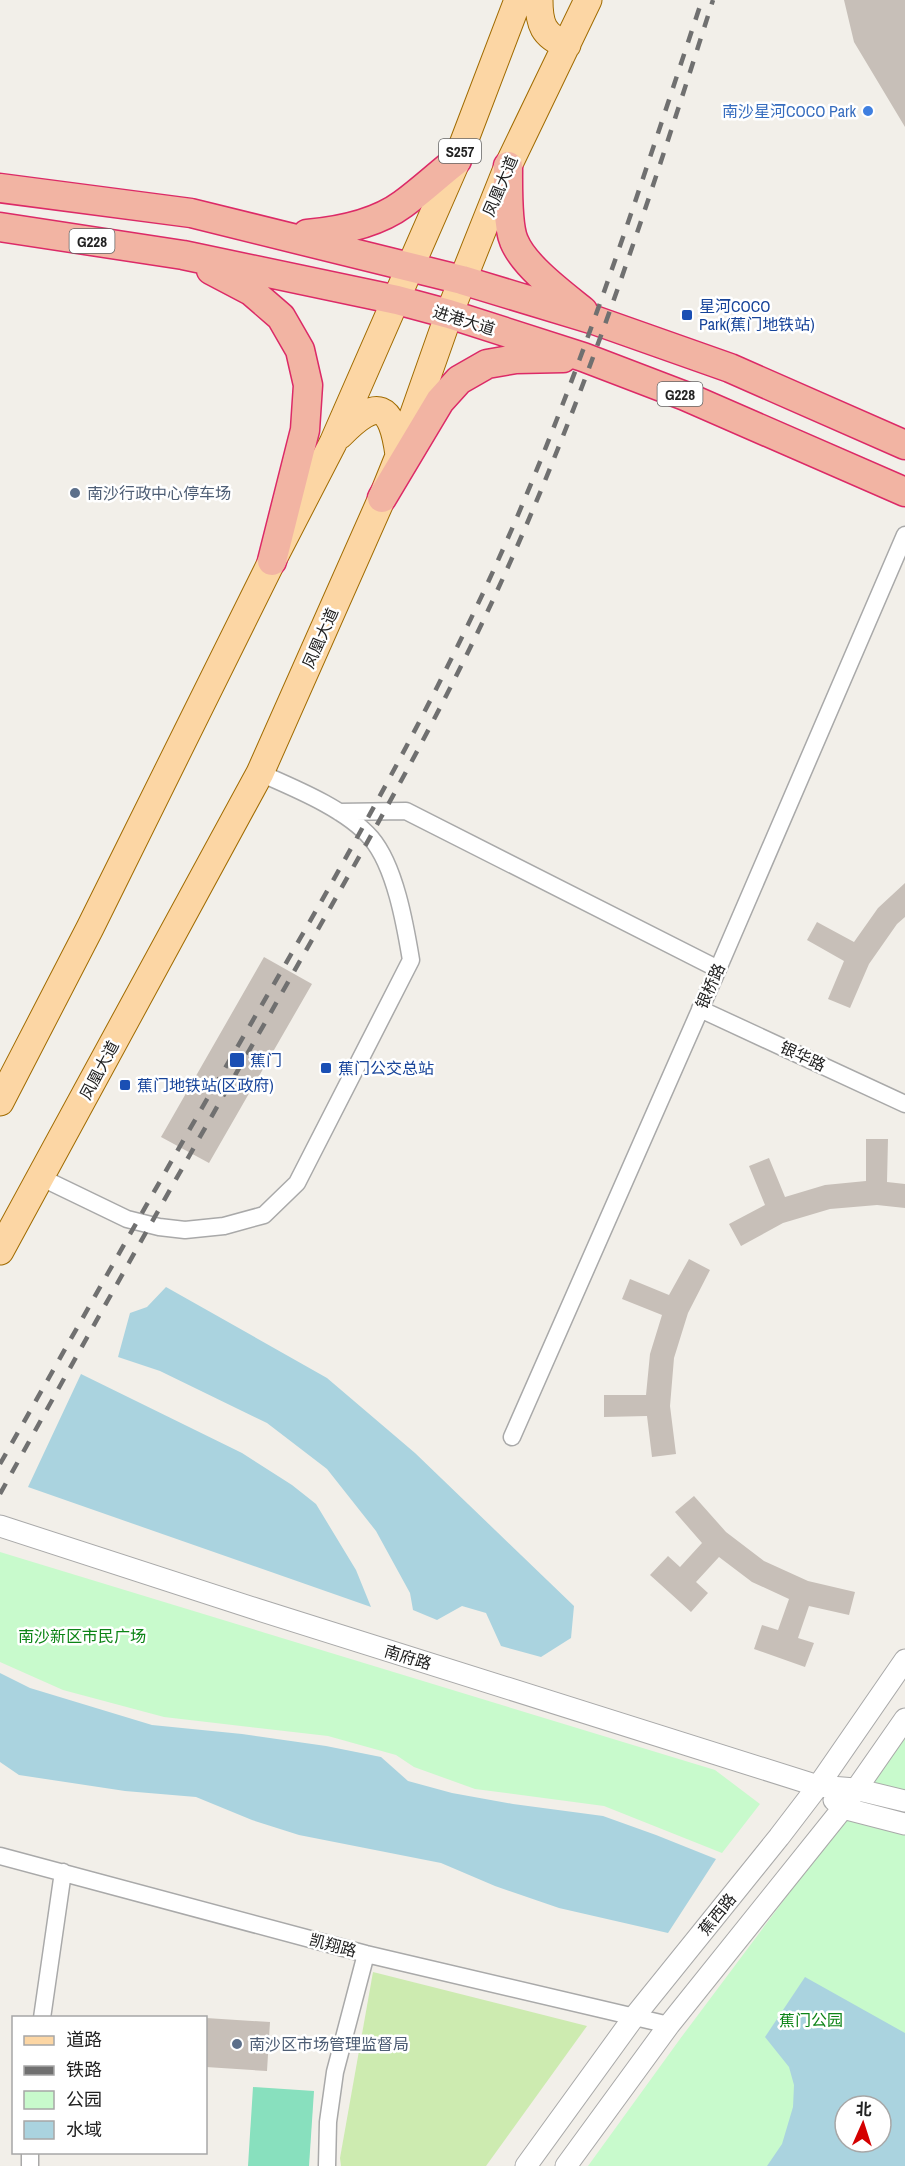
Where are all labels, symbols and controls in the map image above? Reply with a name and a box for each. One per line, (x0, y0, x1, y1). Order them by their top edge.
place label: 南沙星河COCO Park (722, 100, 856, 122)
marker: 南沙星河COCO Park (861, 104, 875, 118)
road number: S257 (439, 139, 481, 163)
street label: 凤凰大道 (477, 152, 523, 220)
road number: G228 (70, 229, 115, 253)
place label: 星河COCO Park(蕉门地铁站) (699, 295, 815, 335)
street label: 进港大道 (430, 300, 498, 340)
marker: 星河COCO Park(蕉门地铁站) (680, 308, 694, 322)
road number: G228 (658, 382, 702, 406)
place label: 南沙行政中心停车场 (87, 482, 231, 504)
marker: 南沙行政中心停车场 (68, 486, 82, 500)
street label: 凤凰大道 (297, 604, 343, 672)
street label: 银桥路 (690, 960, 730, 1012)
street label: 银华路 (777, 1036, 829, 1076)
street label: 凤凰大道 (74, 1037, 124, 1103)
place label: 蕉门 (250, 1049, 282, 1071)
marker: 蕉门 (228, 1051, 246, 1069)
place label: 蕉门公交总站 (338, 1057, 434, 1079)
marker: 蕉门公交总站 (319, 1061, 333, 1075)
place label: 蕉门地铁站(区政府) (137, 1074, 274, 1096)
marker: 蕉门地铁站(区政府) (118, 1078, 132, 1092)
park label: 南沙新区市民广场 (18, 1625, 146, 1647)
street label: 南府路 (382, 1639, 434, 1675)
street label: 蕉西路 (693, 1888, 741, 1940)
street label: 凯翔路 (307, 1928, 359, 1962)
park label: 蕉门公园 (779, 2009, 843, 2031)
legend (12, 2016, 207, 2154)
text: 道路 (66, 2027, 102, 2052)
place label: 南沙区市场管理监督局 (249, 2033, 409, 2055)
marker: 南沙区市场管理监督局 (230, 2037, 244, 2051)
text: 铁路 (66, 2057, 102, 2082)
text: 公园 (66, 2087, 102, 2112)
north arrow (833, 2094, 893, 2154)
text: 北 (855, 2098, 872, 2120)
text: 水域 (66, 2117, 102, 2142)

